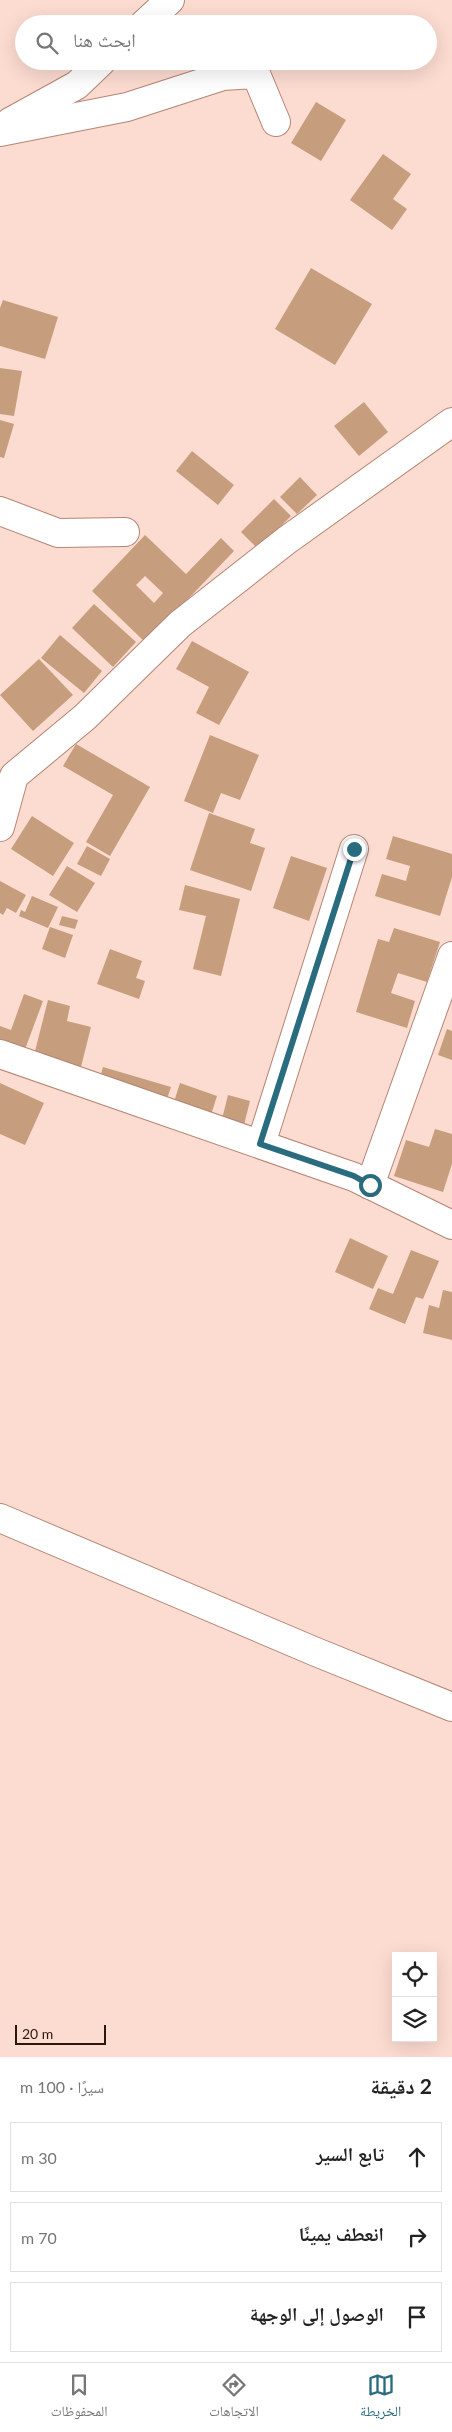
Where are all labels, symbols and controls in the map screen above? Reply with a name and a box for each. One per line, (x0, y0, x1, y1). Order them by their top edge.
search box (15, 15, 437, 70)
text: ابحث هنا (73, 28, 136, 51)
icon: search (33, 29, 61, 57)
route end (343, 838, 366, 861)
route start (359, 1174, 382, 1197)
map controls (392, 1952, 437, 2042)
button: locate (392, 1952, 437, 1997)
button: layers (392, 1997, 437, 2042)
scale bar (15, 2022, 106, 2045)
text: 20 m (22, 2025, 53, 2042)
text: 2 دقيقة (371, 2073, 432, 2098)
text: سيرًا · 100 m (20, 2077, 104, 2096)
text: تابع السير (316, 2142, 384, 2165)
icon: ahead (403, 2143, 431, 2171)
text: 30 m (21, 2148, 57, 2167)
text: انعطف يمينًا (299, 2222, 384, 2245)
icon: right (403, 2223, 431, 2251)
text: 70 m (21, 2228, 57, 2247)
text: الوصول إلى الوجهة (250, 2302, 384, 2325)
icon: arrive (403, 2303, 431, 2331)
tab: المحفوظات (51, 2371, 108, 2425)
tab: الاتجاهات (209, 2371, 259, 2425)
tab: الخريطة (360, 2371, 401, 2425)

